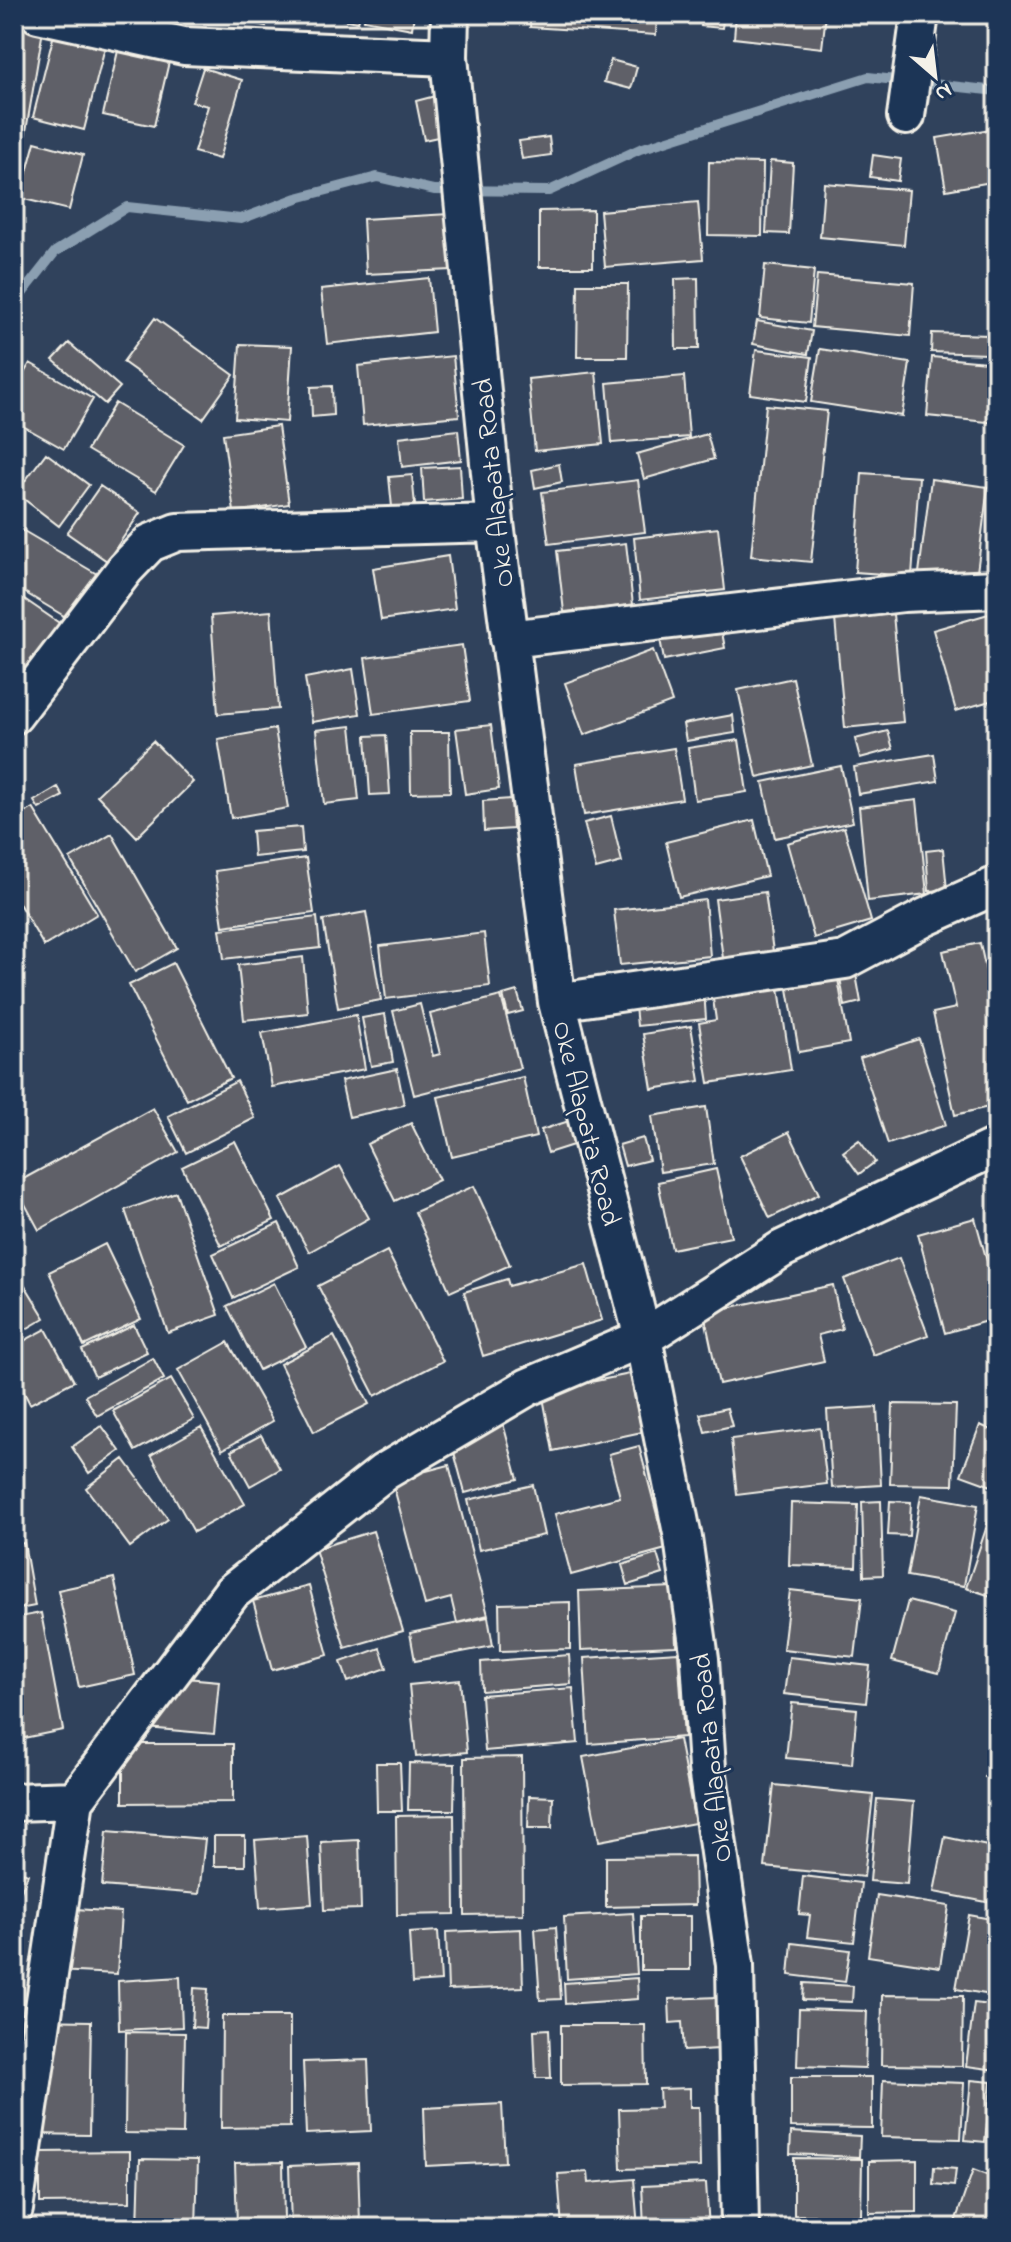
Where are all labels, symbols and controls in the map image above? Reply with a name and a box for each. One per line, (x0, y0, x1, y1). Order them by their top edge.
north arrow (895, 36, 975, 116)
text: N (929, 73, 957, 109)
street label: Oke Alapata Road (464, 376, 527, 589)
street label: Oke Alapata Road (539, 1017, 630, 1231)
street label: Oke Alapata Road (682, 1651, 745, 1864)

